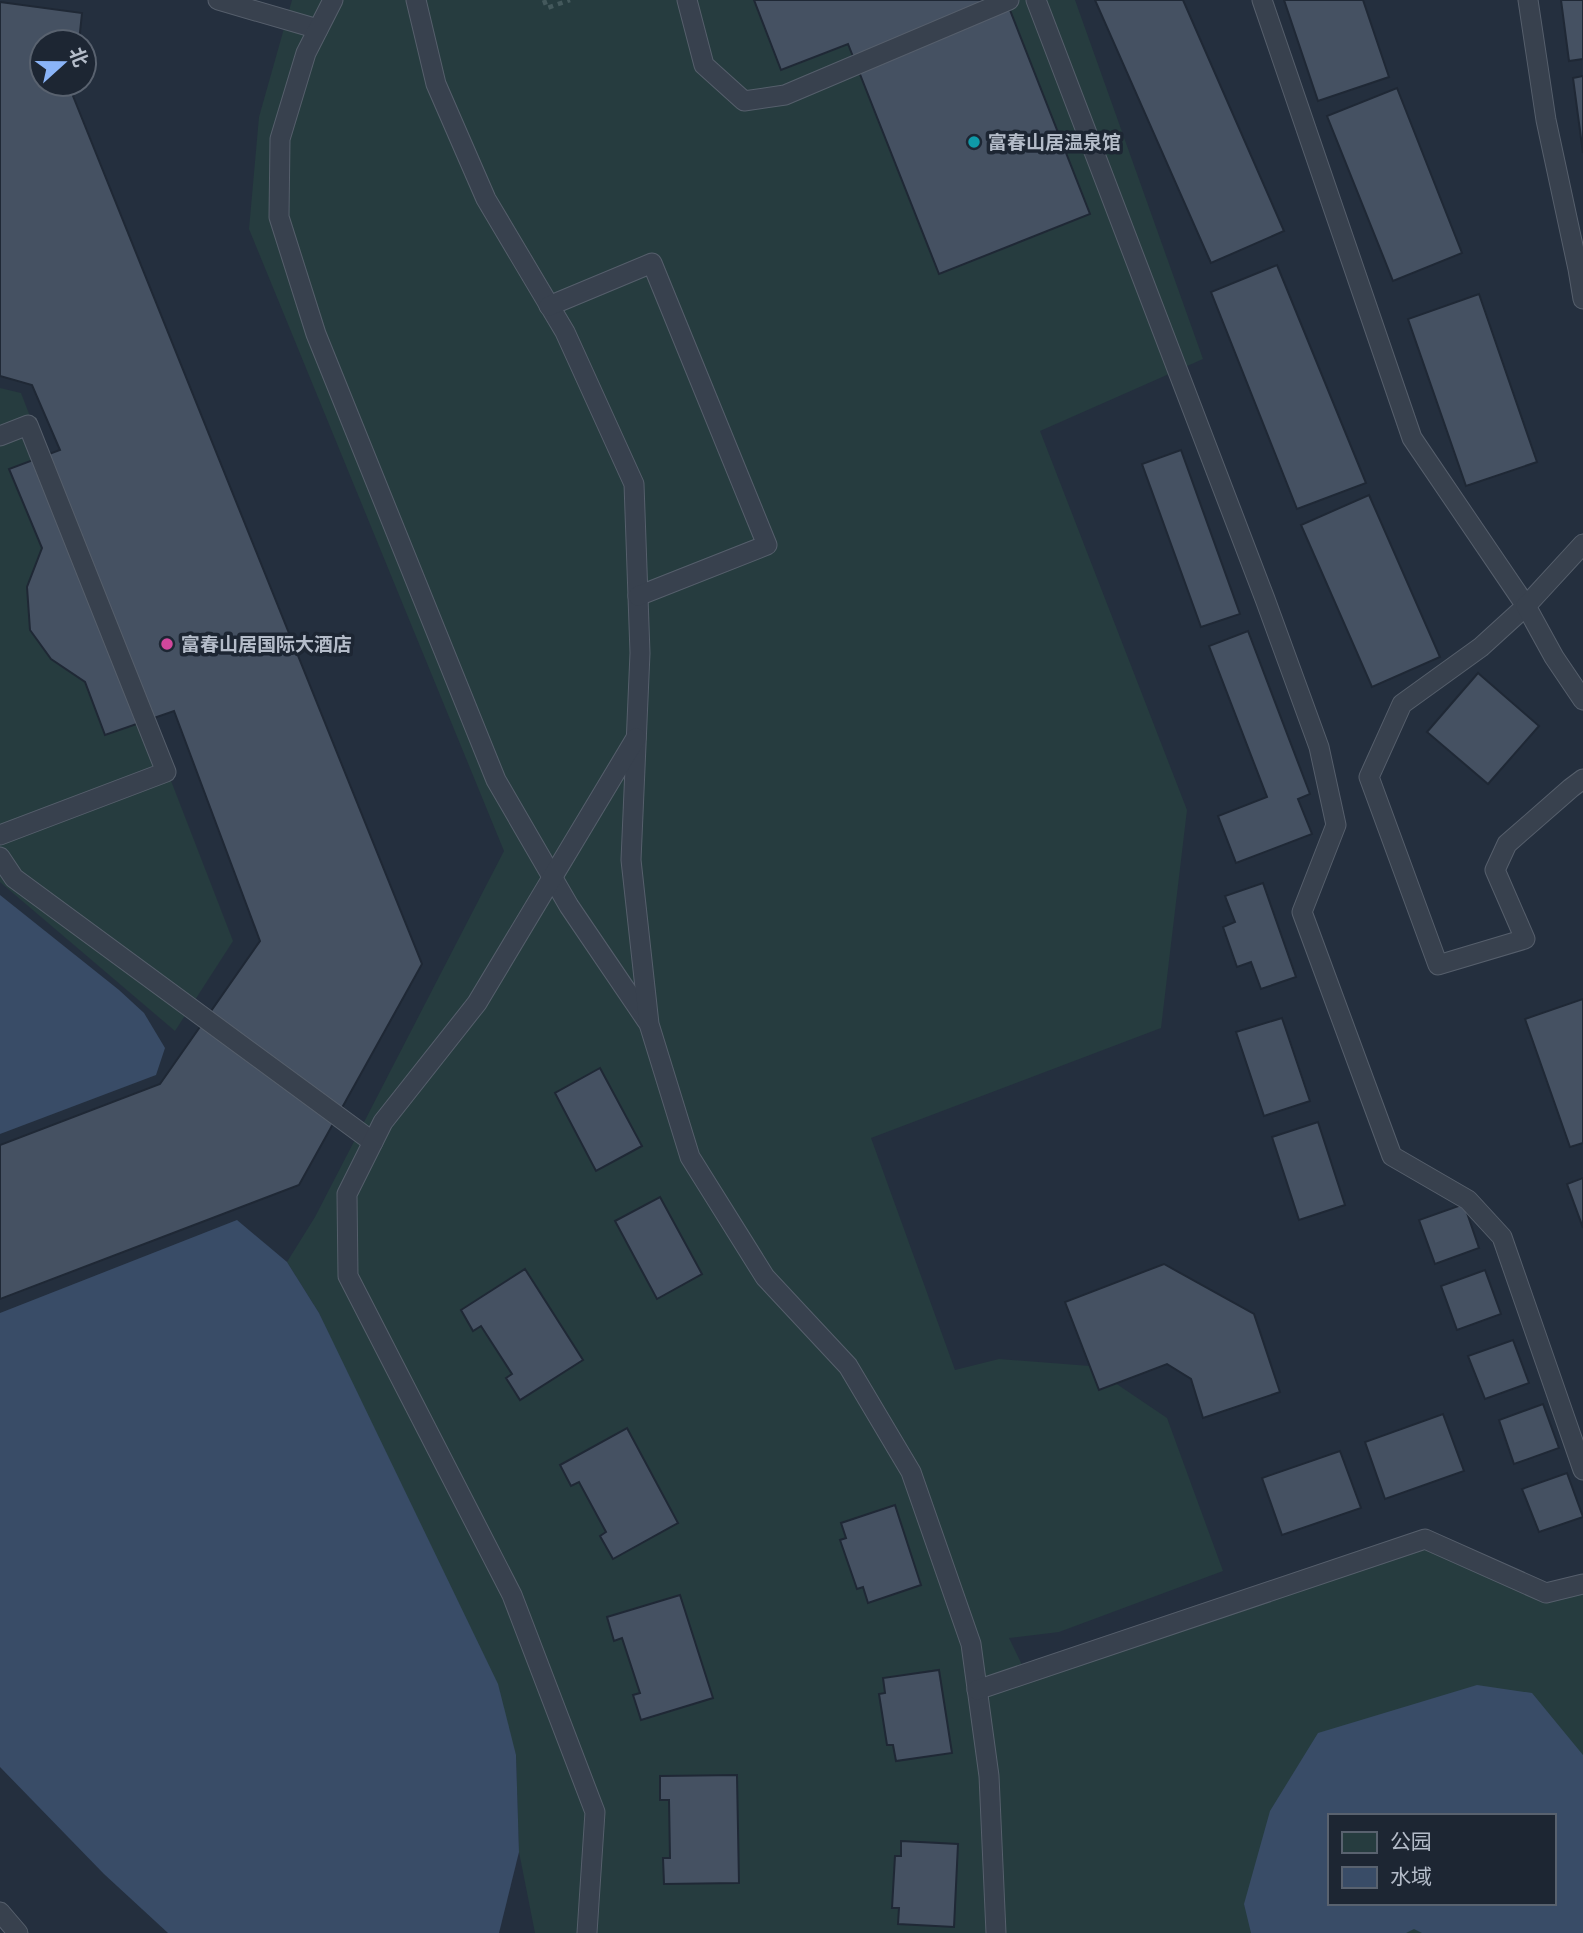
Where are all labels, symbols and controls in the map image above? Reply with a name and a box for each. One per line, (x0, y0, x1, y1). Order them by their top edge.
north arrow (28, 28, 98, 98)
text: 北 (64, 44, 93, 70)
place label: 富春山居温泉馆 (988, 131, 1121, 154)
marker: 富春山居温泉馆 (966, 134, 982, 150)
place label: 富春山居国际大酒店 (181, 633, 352, 656)
marker: 富春山居国际大酒店 (159, 636, 175, 652)
legend (1328, 1814, 1555, 1905)
text: 公园 (1390, 1829, 1432, 1854)
text: 水域 (1390, 1864, 1432, 1889)

